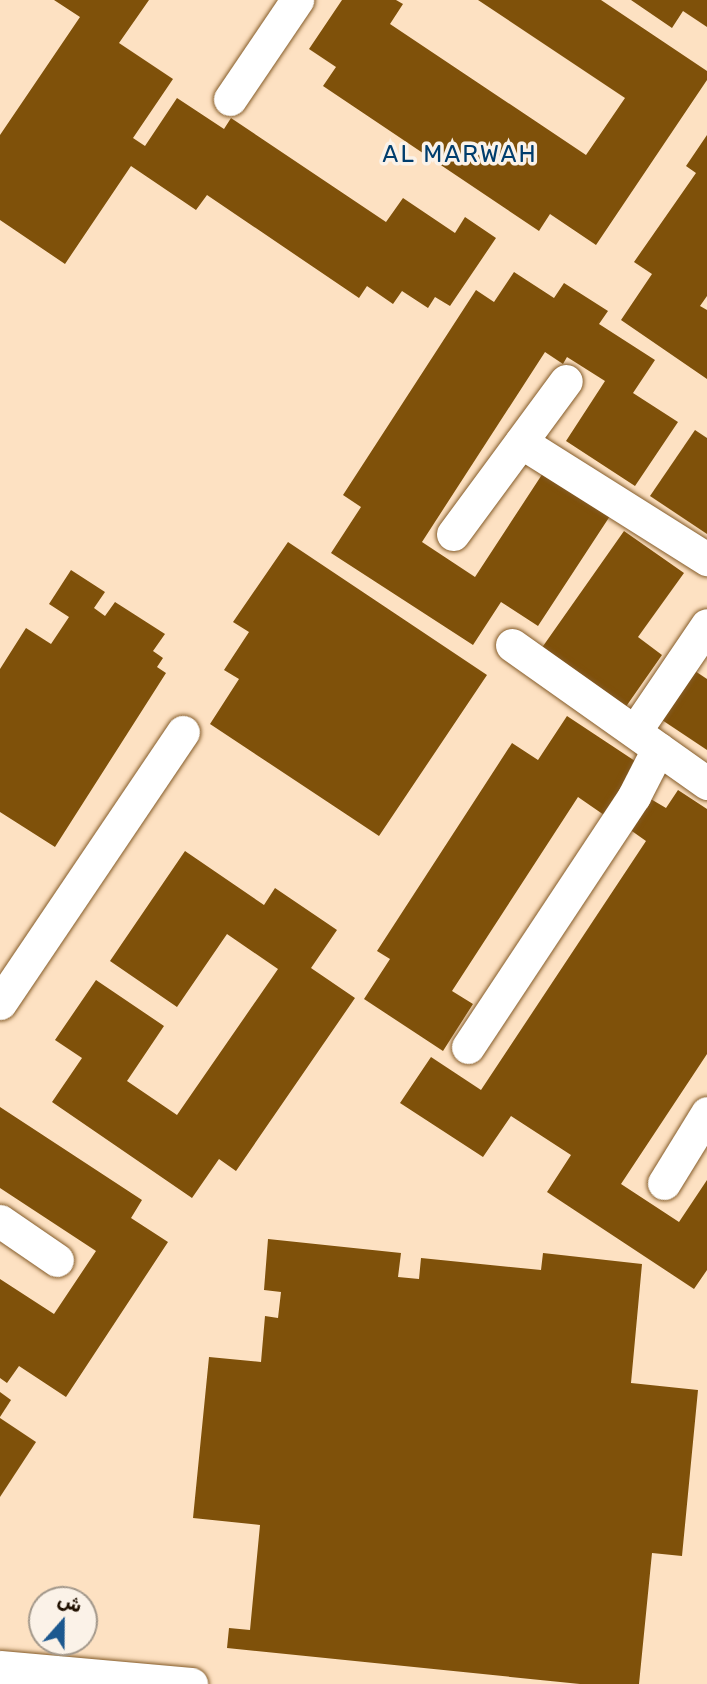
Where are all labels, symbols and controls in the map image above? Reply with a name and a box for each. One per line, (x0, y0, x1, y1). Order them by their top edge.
district label: AL MARWAH (383, 141, 537, 169)
north arrow (28, 1586, 98, 1656)
text: ش (55, 1588, 85, 1618)

